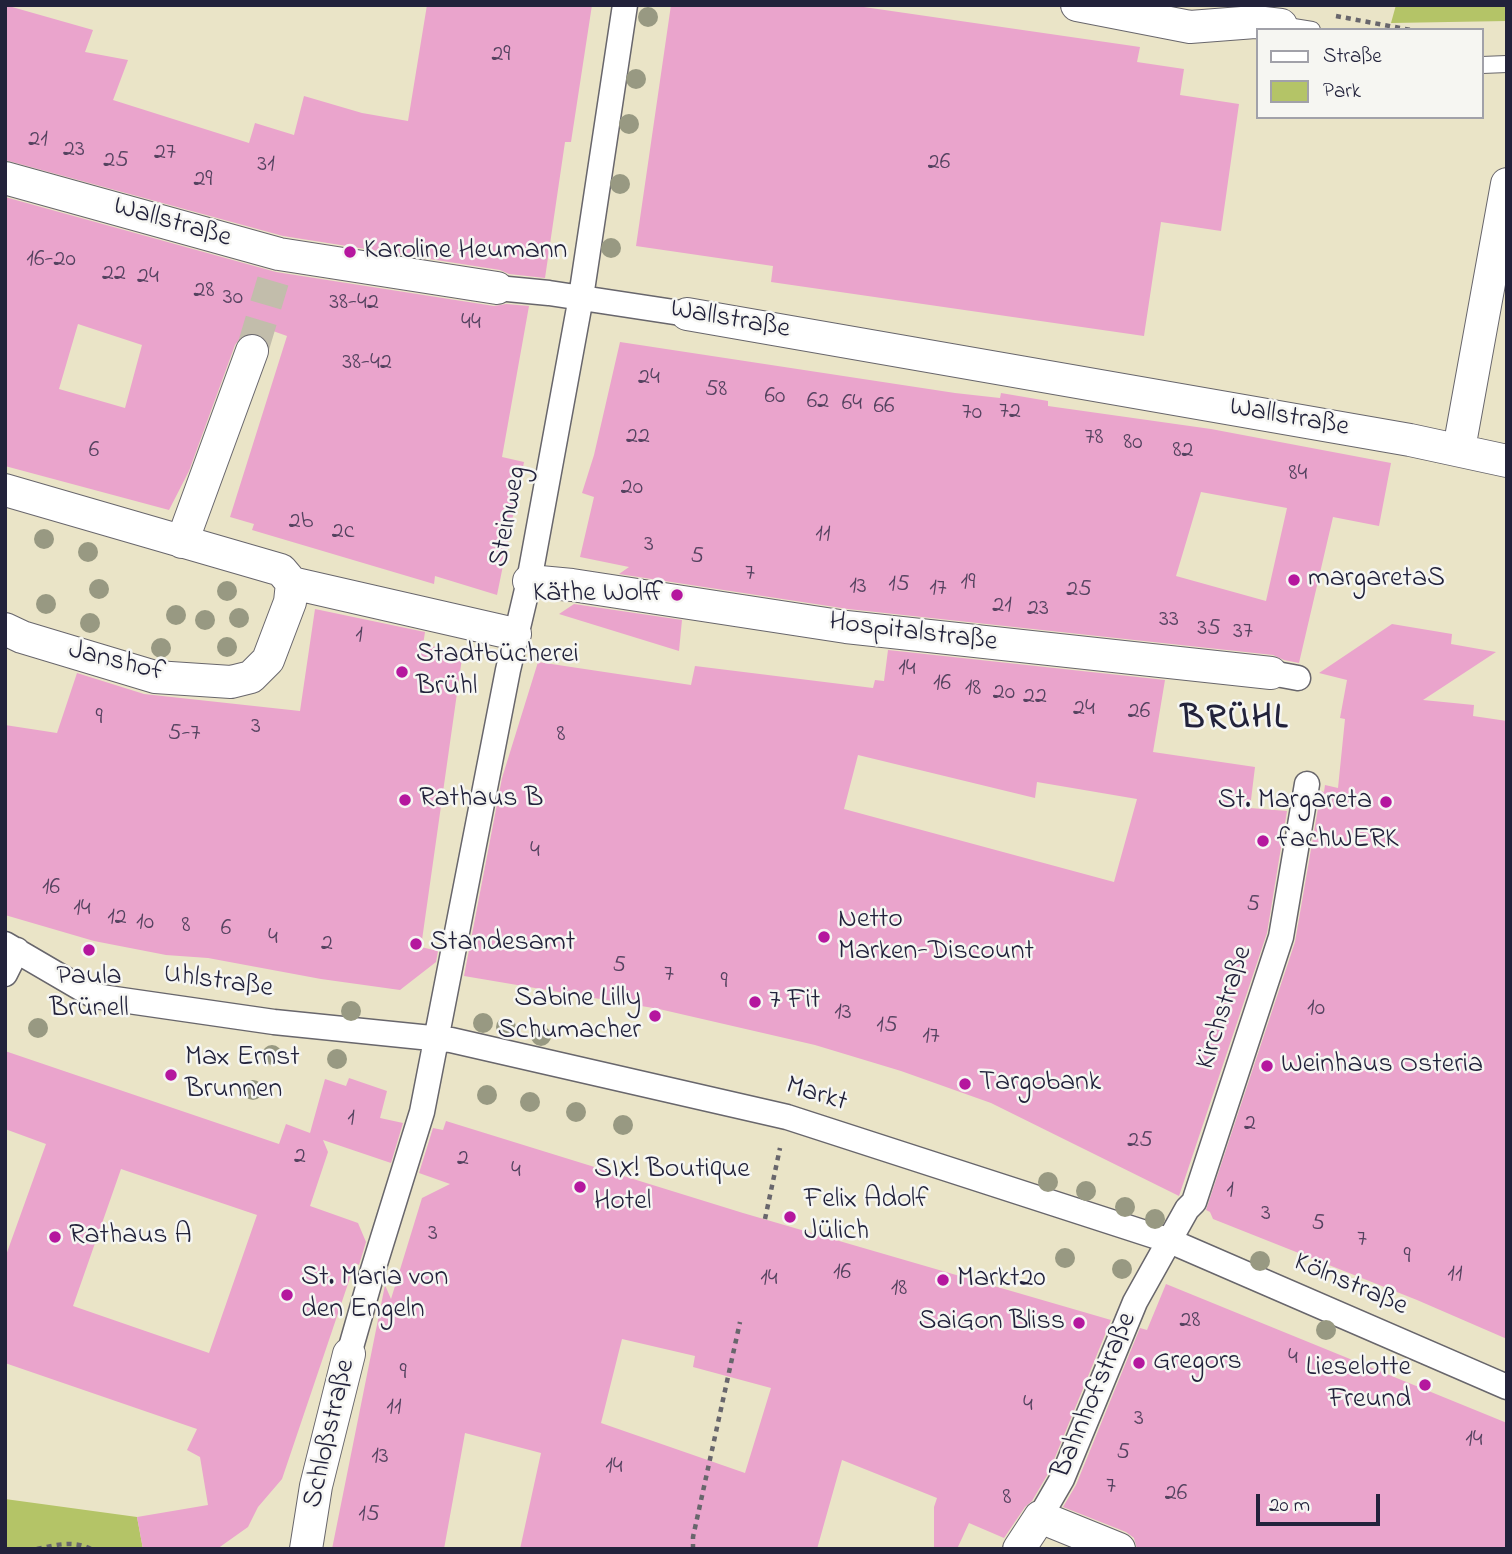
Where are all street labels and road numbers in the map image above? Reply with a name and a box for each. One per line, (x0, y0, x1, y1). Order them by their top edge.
street label: Wallstraße (109, 191, 235, 257)
street label: Wallstraße (668, 294, 792, 348)
street label: Wallstraße (1227, 392, 1351, 446)
street label: Steinweg (484, 464, 536, 570)
street label: Hospitalstraße (827, 607, 999, 661)
street label: Janshof (65, 635, 167, 691)
street label: Kirchstraße (1190, 942, 1262, 1074)
street label: Uhlstraße (161, 959, 275, 1007)
street label: Markt (781, 1071, 851, 1121)
street label: Kölnstraße (1288, 1247, 1412, 1325)
street label: Bahnhofstraße (1046, 1308, 1146, 1484)
street label: Schloßstraße (298, 1356, 364, 1512)

